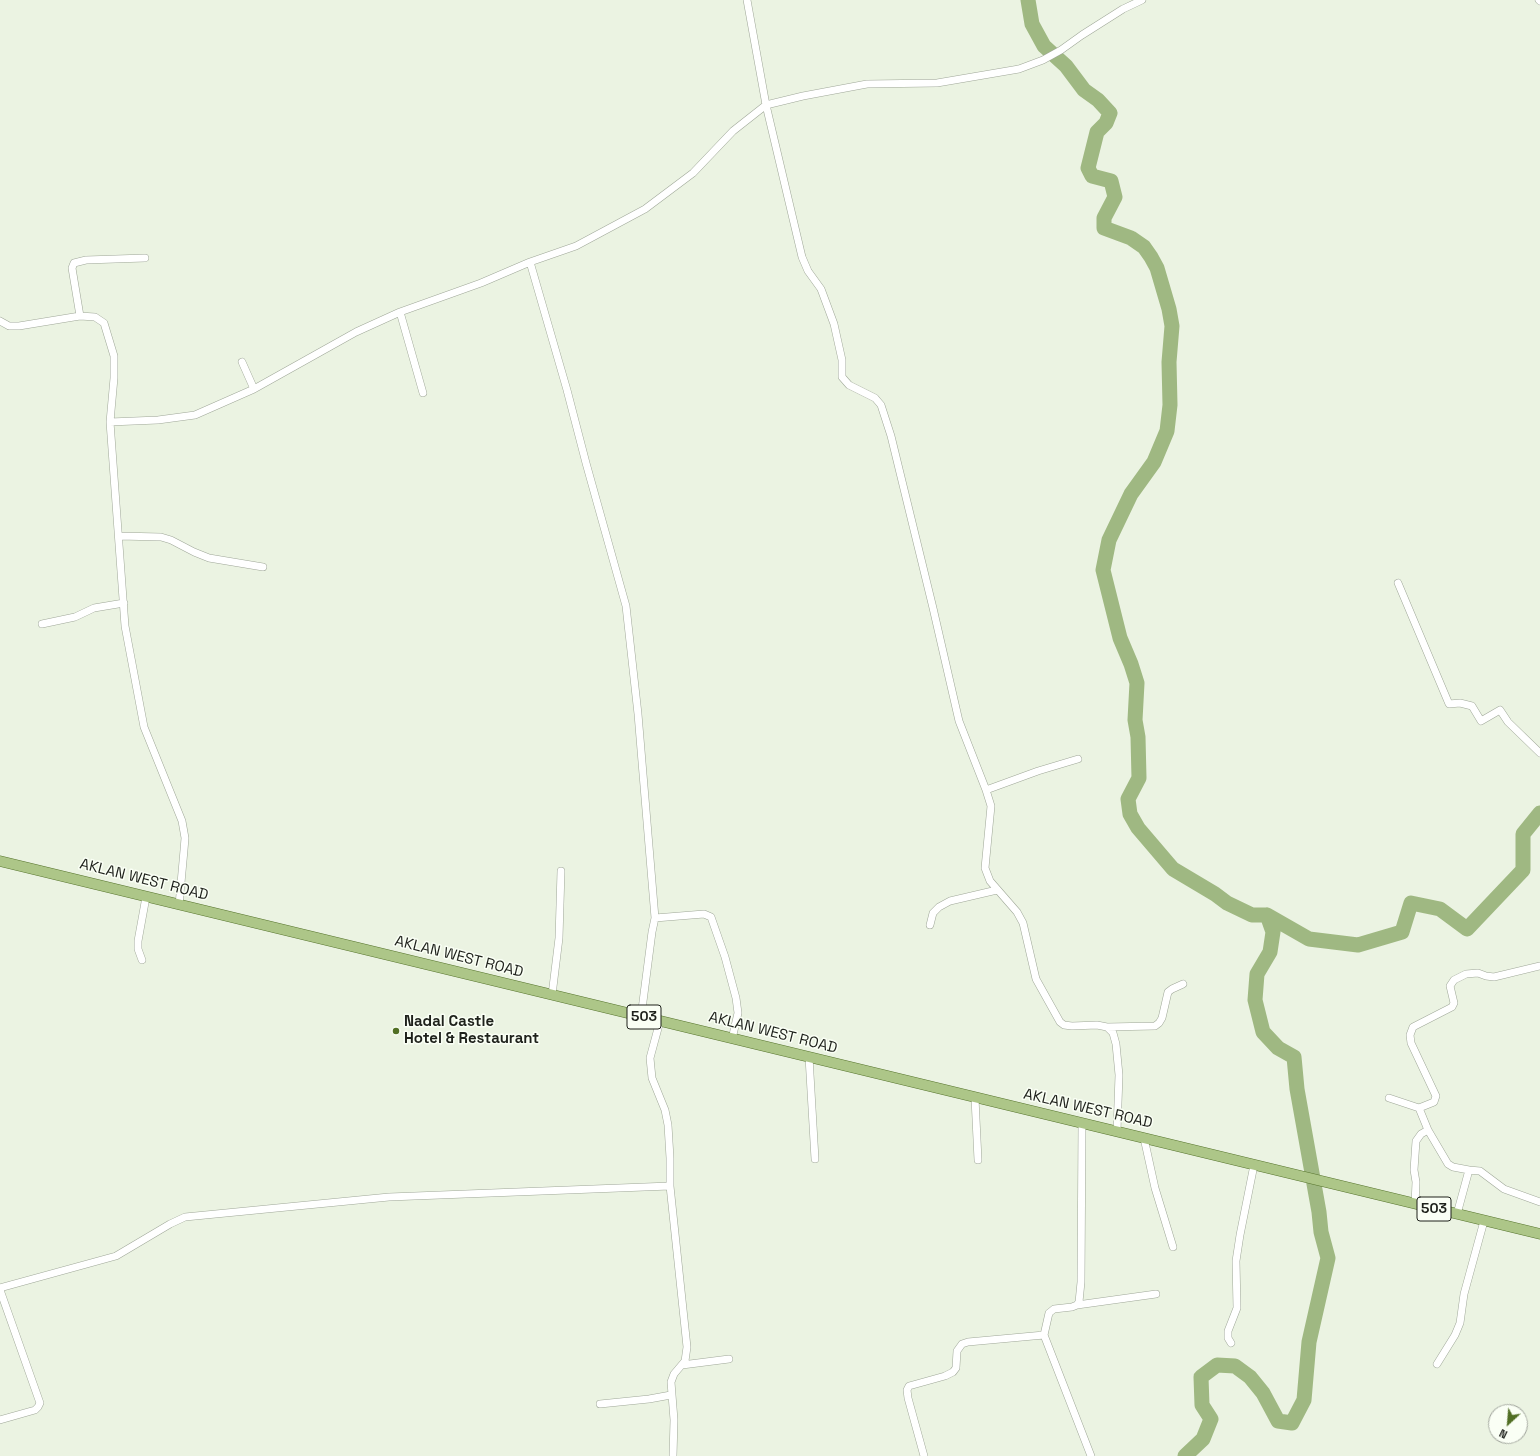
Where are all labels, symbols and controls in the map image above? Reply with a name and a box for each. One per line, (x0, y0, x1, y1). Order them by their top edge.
street label: AKLAN WEST ROAD (78, 855, 210, 905)
street label: AKLAN WEST ROAD (393, 932, 525, 982)
road number: 503 (627, 1005, 661, 1029)
street label: AKLAN WEST ROAD (707, 1008, 839, 1058)
place label: Nadal Castle Hotel & Restaurant (404, 1013, 539, 1048)
marker: Nadal Castle Hotel & Restaurant (391, 1026, 401, 1036)
street label: AKLAN WEST ROAD (1022, 1085, 1154, 1133)
road number: 503 (1417, 1197, 1451, 1221)
north arrow (1488, 1404, 1528, 1444)
text: N (1497, 1426, 1510, 1442)

